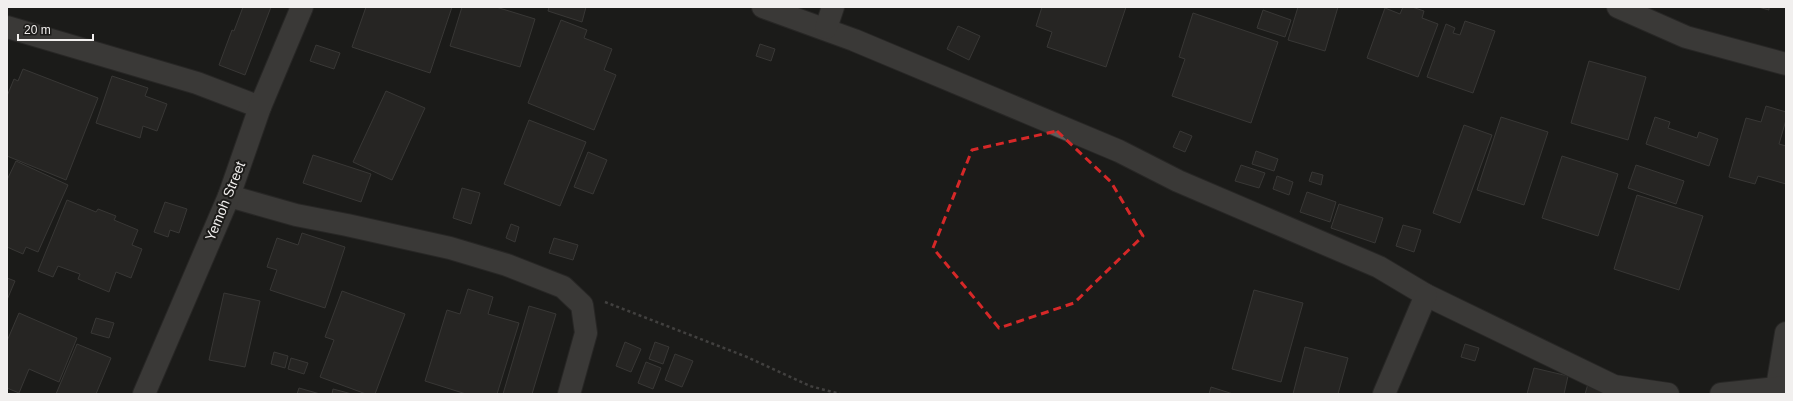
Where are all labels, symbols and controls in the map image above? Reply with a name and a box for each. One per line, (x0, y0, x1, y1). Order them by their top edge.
scale bar (18, 16, 93, 42)
text: 20 m (24, 23, 51, 37)
street label: Yemoh Street (202, 159, 248, 243)

